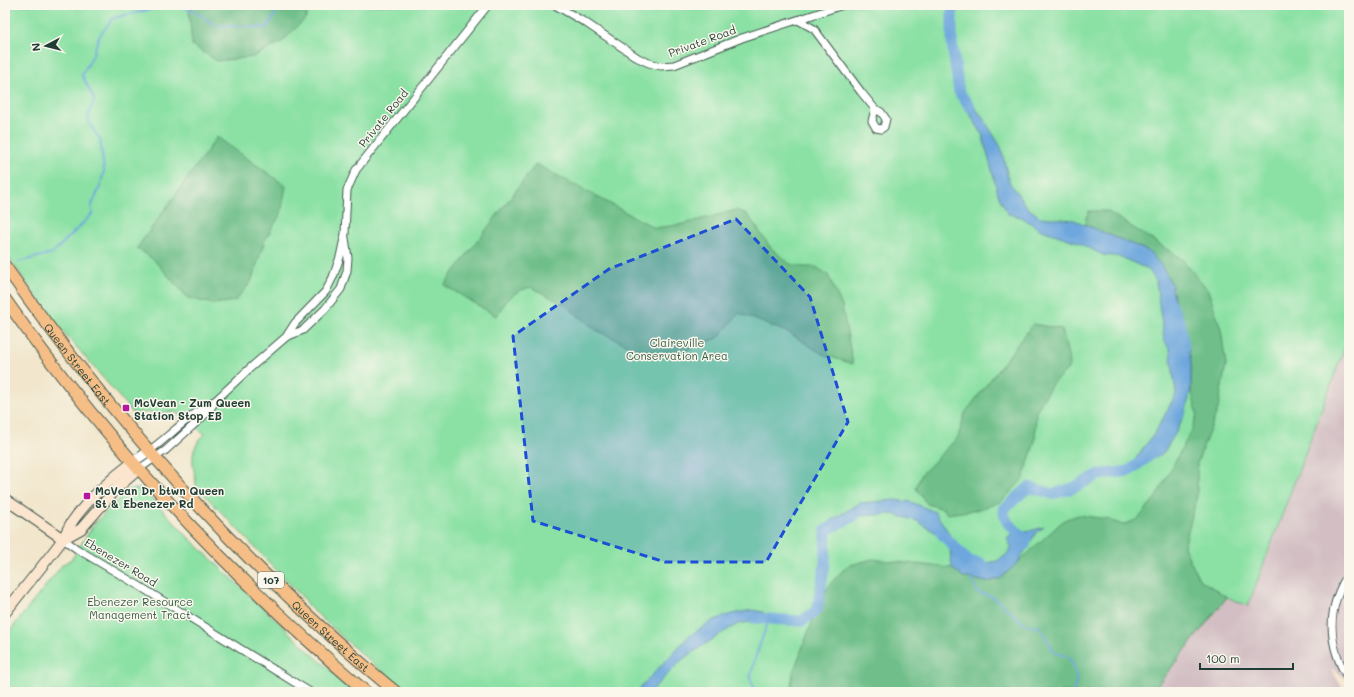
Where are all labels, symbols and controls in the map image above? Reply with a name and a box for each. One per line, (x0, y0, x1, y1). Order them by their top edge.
street label: Private Road (666, 22, 738, 60)
north arrow (26, 26, 66, 66)
text: N (28, 42, 44, 52)
street label: Private Road (355, 86, 411, 150)
street label: Queen Street East (41, 320, 115, 408)
park label: Claireville Conservation Area (626, 335, 728, 363)
place label: McVean - Zum Queen Station Stop EB (134, 395, 250, 423)
marker: McVean - Zum Queen Station Stop EB (121, 403, 131, 413)
place label: McVean Dr btwn Queen St & Ebenezer Rd (95, 483, 224, 511)
marker: McVean Dr btwn Queen St & Ebenezer Rd (82, 491, 92, 501)
street label: Ebenezer Road (82, 534, 160, 590)
road number: 107 (258, 572, 284, 588)
park label: Ebenezer Resource Management Tract (87, 594, 193, 622)
street label: Queen Street East (289, 597, 373, 675)
scale bar (1200, 645, 1293, 671)
text: 100 m (1206, 650, 1240, 666)

